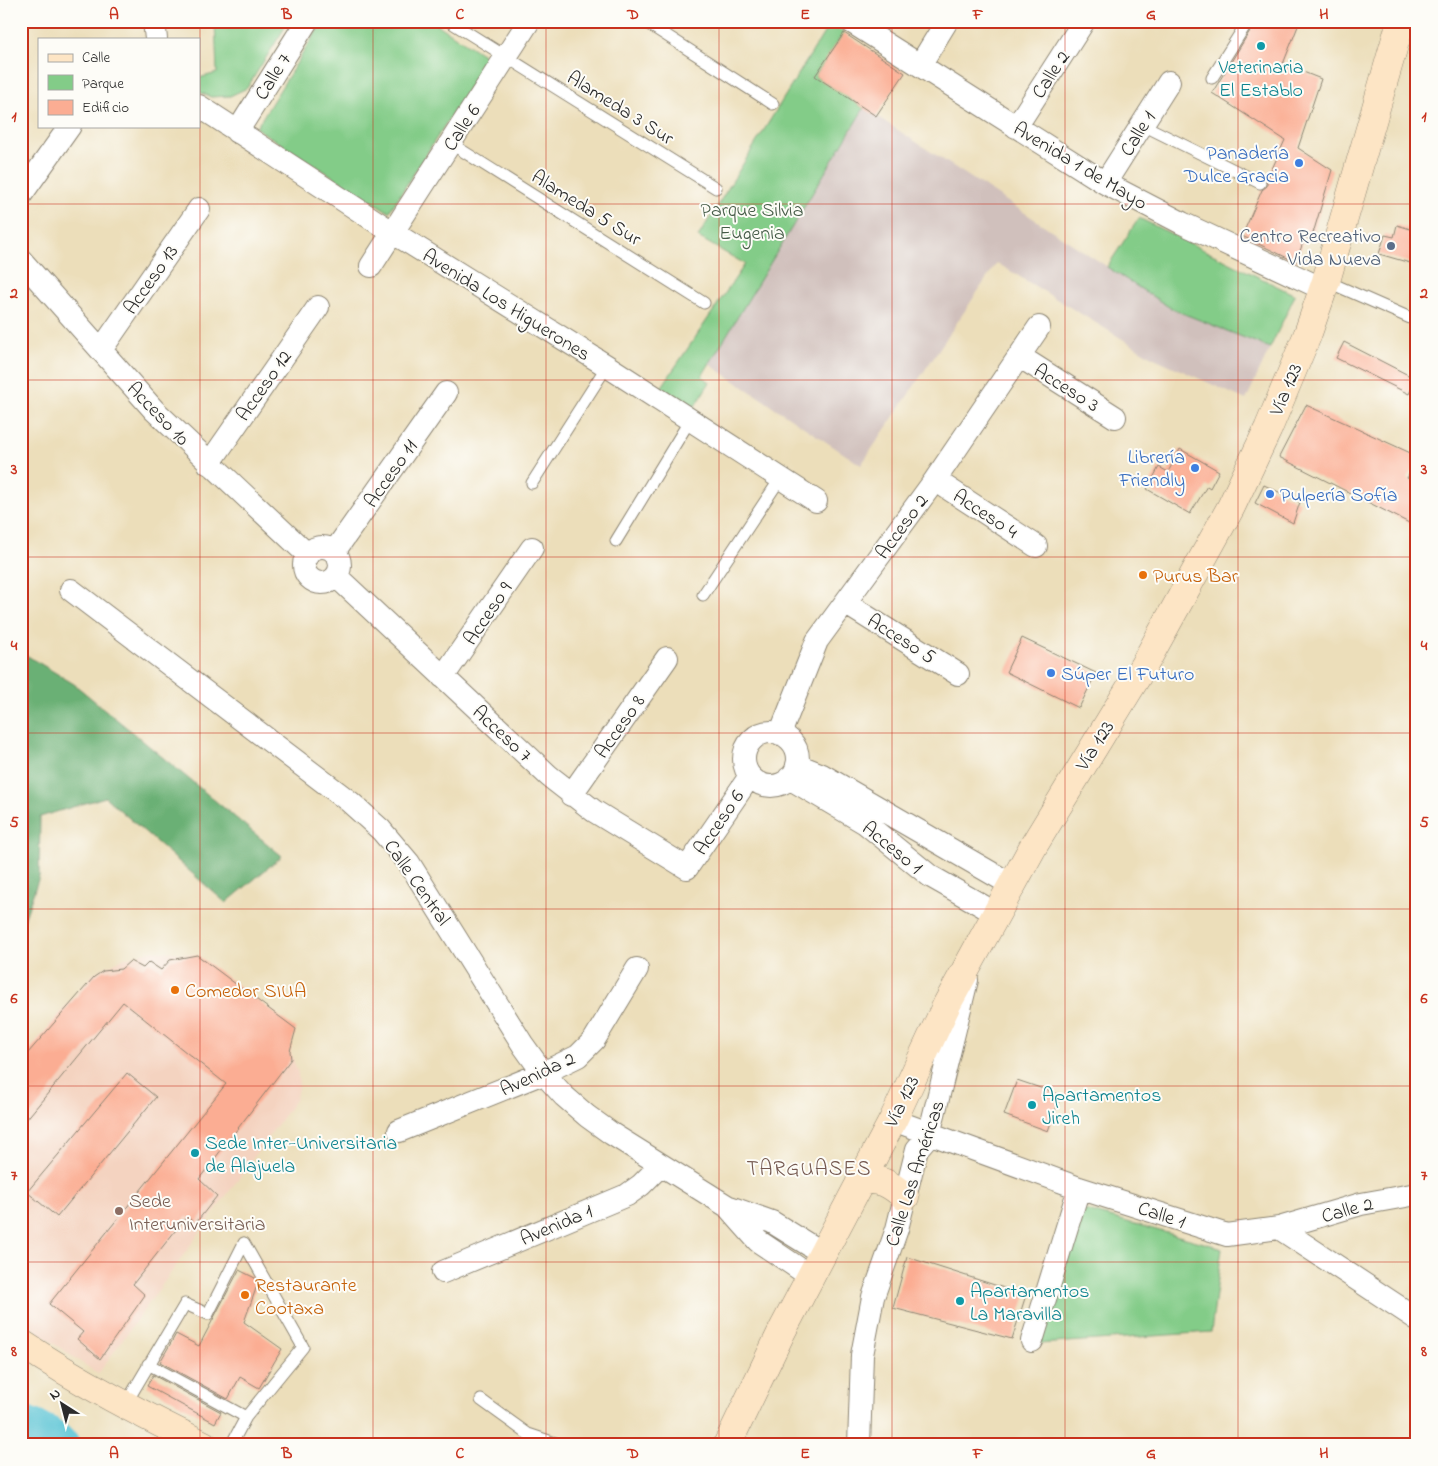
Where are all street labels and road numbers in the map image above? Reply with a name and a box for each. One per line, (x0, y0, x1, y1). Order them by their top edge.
street label: Calle 2 (1026, 45, 1079, 105)
street label: Calle 7 (248, 48, 300, 107)
street label: Alameda 3 Sur (560, 65, 680, 154)
street label: Calle 6 (437, 99, 489, 158)
street label: Calle 1 (1114, 106, 1164, 163)
street label: Avenida 1 de Mayo (1007, 116, 1152, 219)
street label: Alameda 5 Sur (525, 164, 647, 255)
street label: Acceso 13 (117, 240, 187, 321)
street label: Avenida Los Higuerones (416, 243, 595, 370)
street label: Acceso 12 (230, 345, 300, 428)
street label: Acceso 3 (1027, 358, 1104, 421)
street label: Vía 123 (1263, 359, 1311, 422)
street label: Acceso 10 (119, 376, 196, 454)
street label: Acceso 11 (358, 434, 426, 514)
street label: Acceso 4 (946, 483, 1023, 547)
street label: Acceso 2 (869, 489, 937, 566)
street label: Acceso 9 (457, 577, 521, 652)
street label: Acceso 5 (861, 608, 941, 673)
street label: Acceso 8 (588, 690, 654, 765)
street label: Acceso 7 (465, 699, 538, 770)
street label: Vía 123 (1069, 716, 1123, 778)
street label: Acceso 6 (688, 785, 753, 862)
street label: Acceso 1 (855, 815, 928, 883)
street label: Calle Central (376, 834, 456, 932)
street label: Avenida 2 (496, 1045, 581, 1105)
street label: Vía 123 (878, 1071, 928, 1134)
street label: Calle Las Américas (879, 1097, 954, 1251)
street label: Calle 2 (1319, 1191, 1377, 1232)
street label: Calle 1 (1134, 1195, 1189, 1238)
street label: Avenida 1 (516, 1198, 598, 1255)

